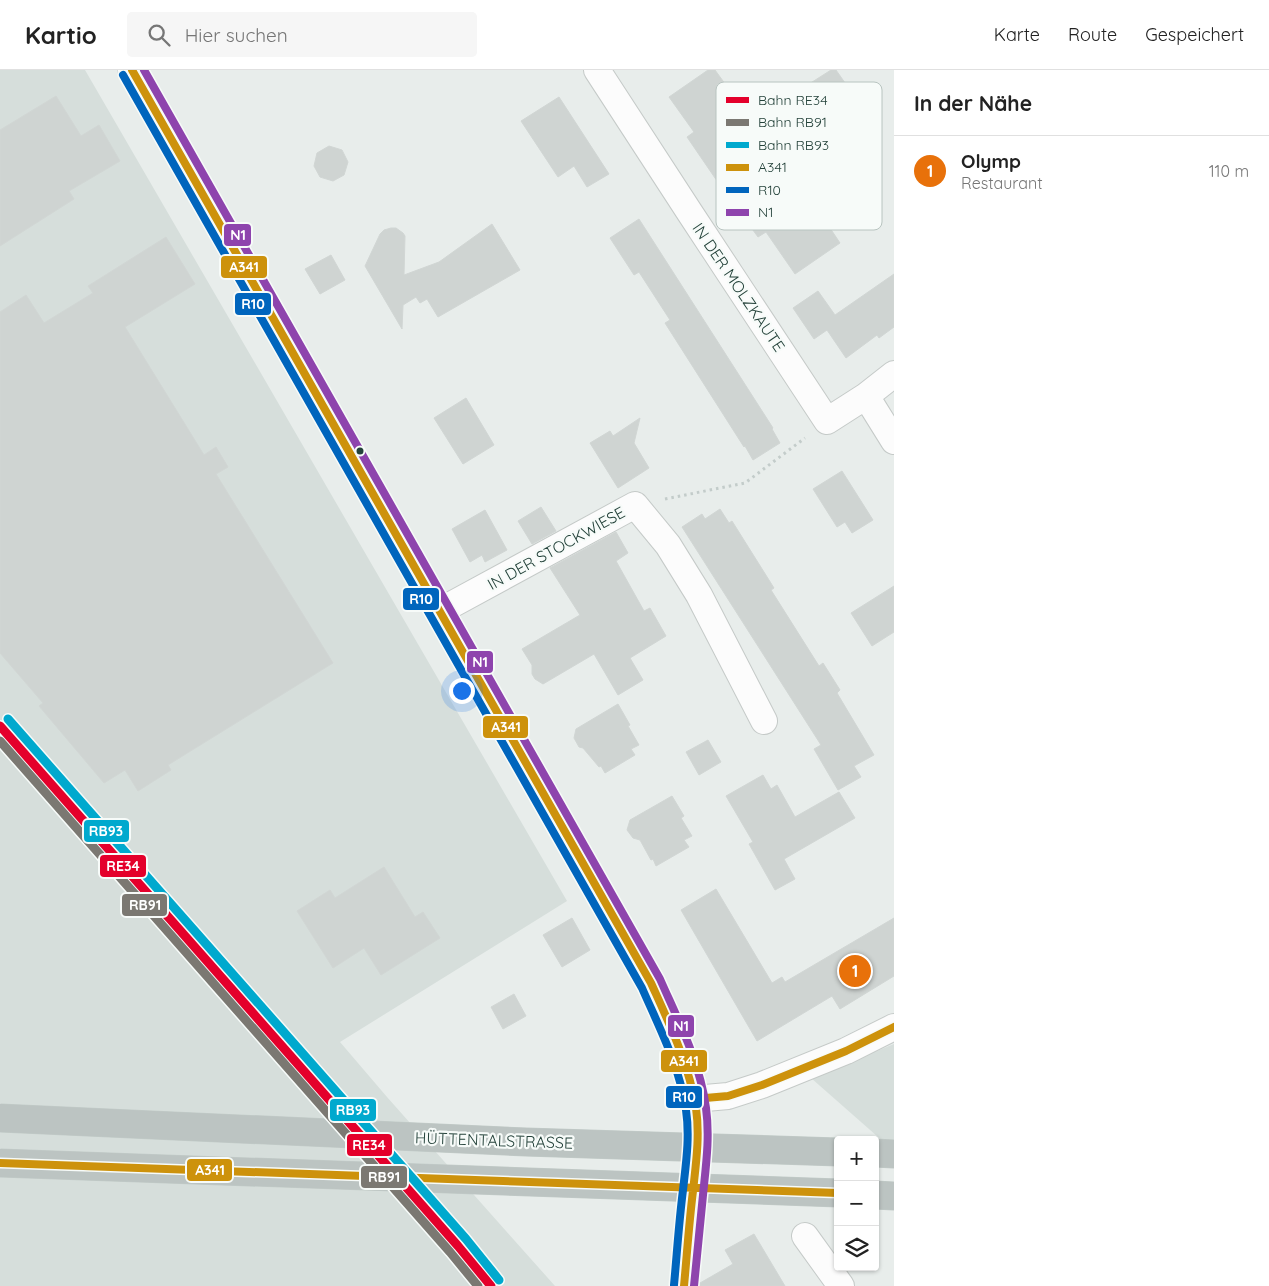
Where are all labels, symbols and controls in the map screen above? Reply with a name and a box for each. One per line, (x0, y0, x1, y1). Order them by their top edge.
search box (127, 12, 477, 57)
text: Kartio (25, 20, 97, 50)
icon: search (145, 21, 173, 49)
text: Hier suchen (185, 23, 288, 47)
text: Karte (994, 23, 1040, 46)
text: Route (1068, 23, 1117, 46)
text: Gespeichert (1145, 23, 1244, 46)
legend (716, 82, 882, 230)
text: In der Nähe (914, 90, 1032, 116)
text: Bahn RE34 (758, 91, 828, 109)
text: Bahn RB91 (758, 113, 827, 131)
text: Bahn RB93 (758, 136, 829, 154)
text: Olymp (961, 149, 1021, 173)
text: A341 (758, 158, 787, 176)
text: 1 (927, 161, 933, 181)
text: 110 m (1209, 161, 1249, 181)
text: Restaurant (961, 173, 1043, 193)
text: R10 (758, 181, 781, 199)
text: N1 (758, 203, 773, 221)
street label: IN DER MOLZKAUTE (688, 219, 790, 355)
line badge: N1 (223, 223, 252, 247)
text: N1 (230, 226, 246, 244)
line badge: A341 (220, 255, 268, 279)
text: A341 (229, 258, 259, 276)
line badge: R10 (234, 292, 272, 316)
text: R10 (241, 295, 265, 313)
unlabelled marker (355, 446, 365, 456)
street label: IN DER STOCKWIESE (484, 502, 628, 594)
line badge: R10 (402, 587, 440, 611)
text: R10 (409, 590, 433, 608)
line badge: N1 (466, 650, 494, 674)
text: N1 (472, 653, 488, 671)
your location (449, 678, 475, 704)
line badge: A341 (482, 715, 529, 739)
text: A341 (491, 718, 521, 736)
line badge: RB93 (83, 819, 130, 843)
text: RB93 (89, 822, 123, 840)
line badge: RE34 (99, 854, 147, 878)
text: RE34 (106, 857, 140, 875)
line badge: RB91 (121, 893, 168, 917)
text: RB91 (129, 896, 161, 914)
pin: 1 (839, 952, 871, 990)
line badge: N1 (667, 1014, 695, 1038)
text: N1 (673, 1017, 689, 1035)
line badge: A341 (660, 1049, 708, 1073)
text: A341 (669, 1052, 699, 1070)
line badge: R10 (665, 1085, 703, 1109)
text: R10 (672, 1088, 696, 1106)
line badge: RB93 (329, 1098, 377, 1122)
text: RB93 (336, 1101, 370, 1119)
street label: HÜTTENTALSTRASSE (415, 1127, 573, 1153)
line badge: RE34 (346, 1133, 393, 1157)
text: RE34 (352, 1136, 386, 1154)
map controls (834, 1136, 879, 1271)
button: + (834, 1136, 879, 1181)
line badge: A341 (186, 1158, 233, 1182)
text: A341 (195, 1161, 225, 1179)
line badge: RB91 (360, 1165, 408, 1189)
text: RB91 (368, 1168, 400, 1186)
button: − (834, 1181, 879, 1226)
button: layers (834, 1226, 879, 1271)

